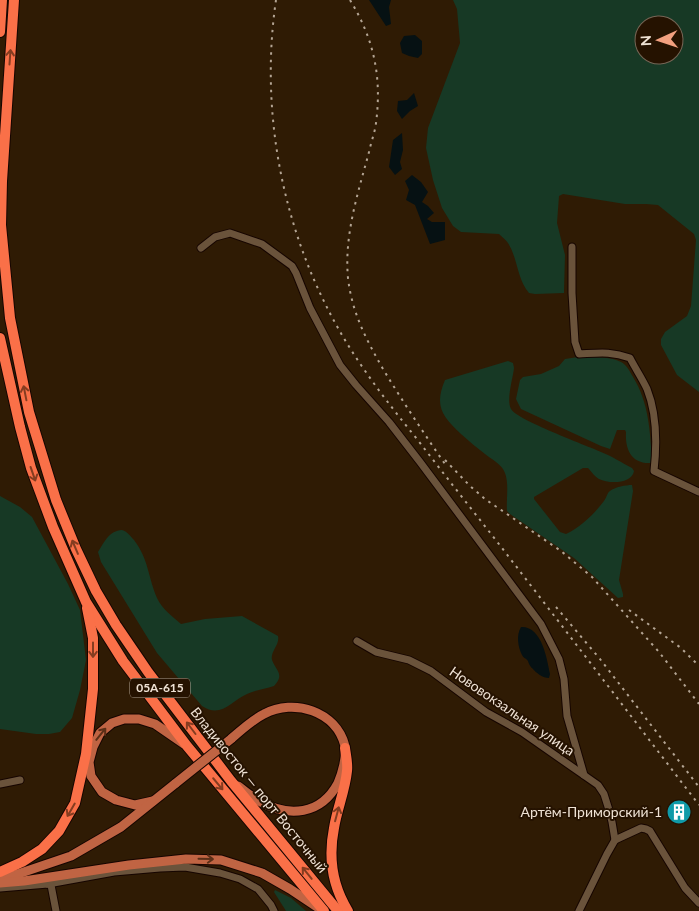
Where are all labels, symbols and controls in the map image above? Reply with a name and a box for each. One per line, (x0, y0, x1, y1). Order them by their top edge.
north arrow (634, 15, 684, 65)
text: N (637, 35, 654, 47)
one-way arrow (6, 50, 15, 66)
one-way arrow (19, 385, 29, 401)
one-way arrow (29, 466, 39, 482)
one-way arrow (70, 540, 80, 555)
one-way arrow (88, 642, 98, 658)
street label: Нововокзальная улица (447, 662, 578, 759)
road number: 05А-615 (130, 678, 190, 698)
street label: Владивосток — порт Восточный (187, 703, 331, 876)
one-way arrow (186, 722, 197, 735)
one-way arrow (96, 728, 107, 741)
one-way arrow (213, 777, 224, 790)
building icon: Артём-Приморский-1 (666, 799, 692, 825)
one-way arrow (65, 802, 75, 817)
place label: Артём-Приморский-1 (521, 803, 662, 820)
one-way arrow (333, 806, 343, 822)
one-way arrow (198, 855, 214, 864)
one-way arrow (302, 867, 313, 880)

